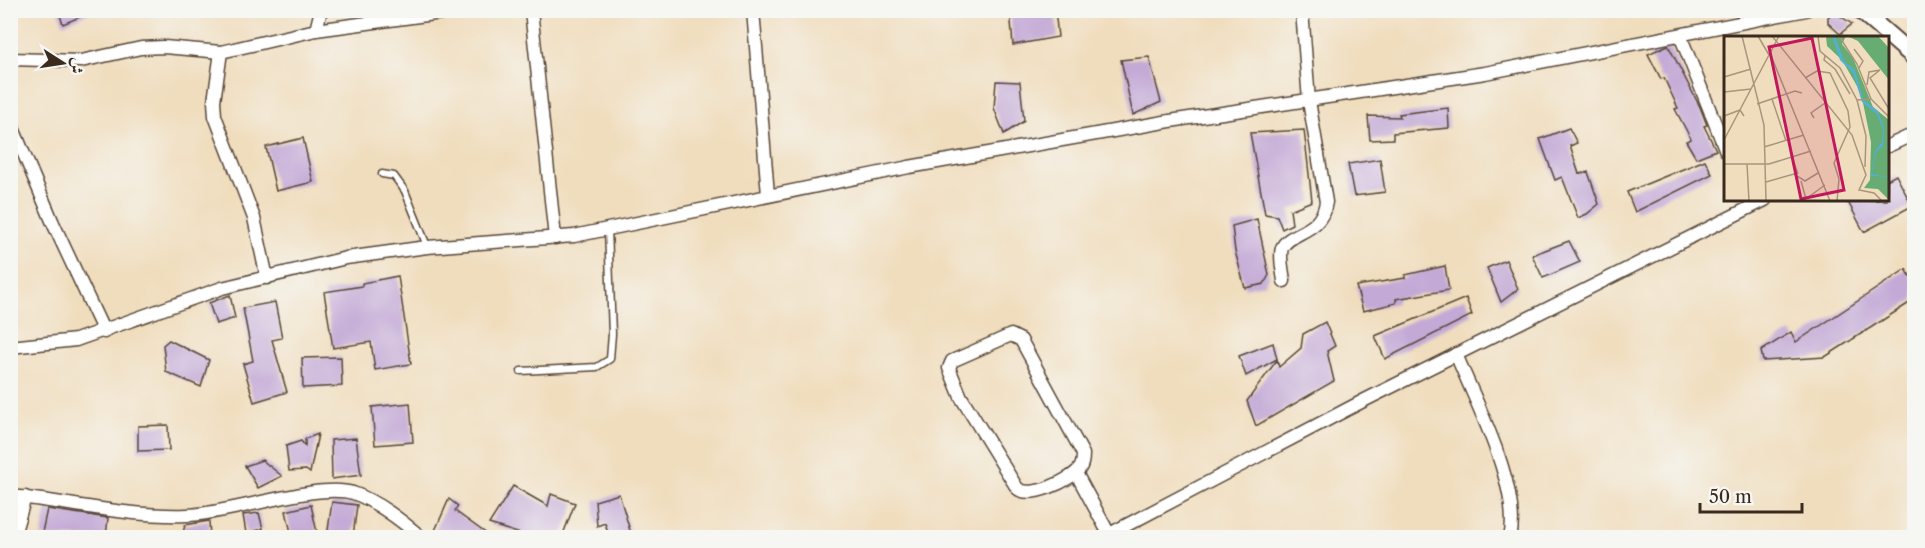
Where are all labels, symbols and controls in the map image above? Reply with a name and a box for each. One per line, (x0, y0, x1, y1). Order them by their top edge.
north arrow (33, 33, 93, 93)
inset map (1724, 36, 1889, 201)
text: ش (66, 56, 89, 76)
scale bar (1700, 476, 1802, 514)
text: 50 m (1709, 486, 1752, 508)

